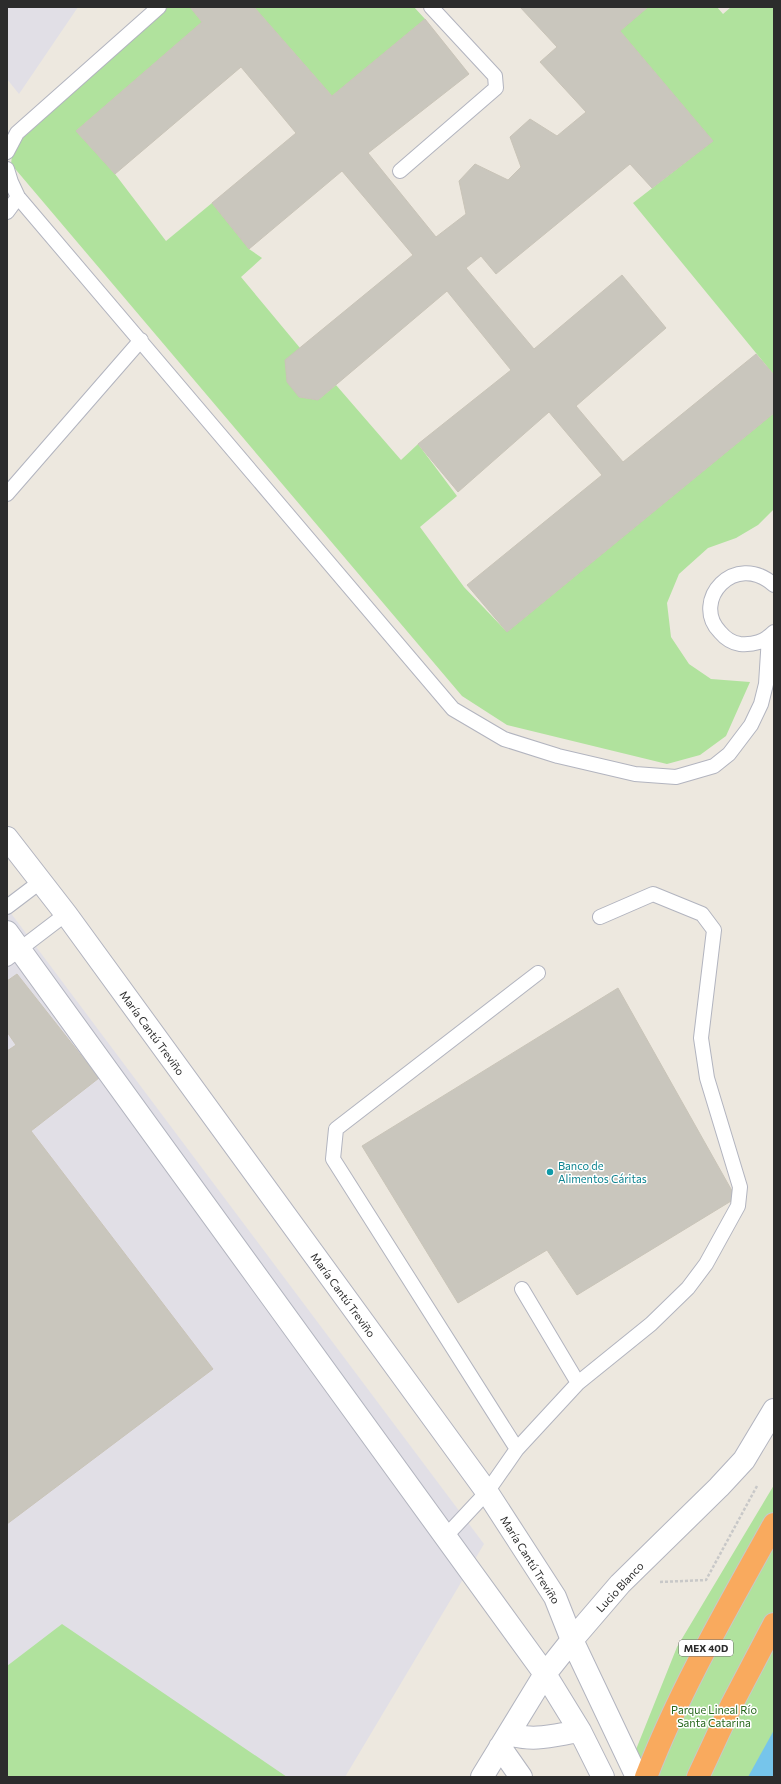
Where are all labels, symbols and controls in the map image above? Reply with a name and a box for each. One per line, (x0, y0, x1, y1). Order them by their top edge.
street label: María Cantú Treviño (117, 988, 188, 1078)
place label: Banco de Alimentos Cáritas (558, 1159, 647, 1185)
marker: Banco de Alimentos Cáritas (545, 1167, 555, 1177)
street label: María Cantú Treviño (308, 1250, 379, 1340)
street label: María Cantú Treviño (498, 1513, 563, 1606)
street label: Lucio Blanco (593, 1559, 646, 1614)
road number: MEX 40D (679, 1640, 733, 1656)
park label: Parque Lineal Río Santa Catarina (671, 1703, 757, 1729)

